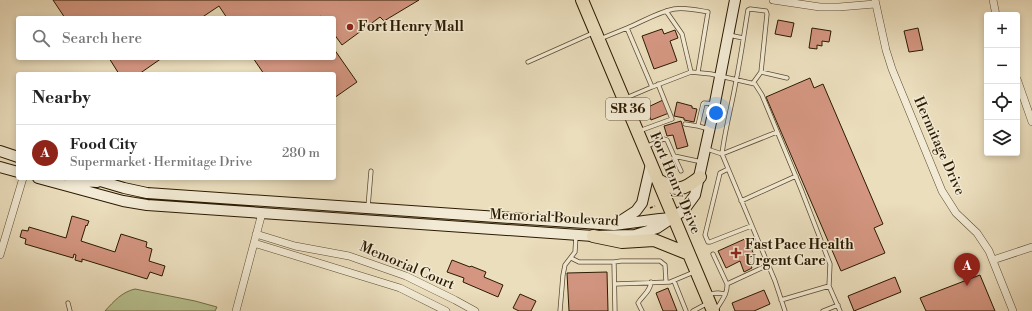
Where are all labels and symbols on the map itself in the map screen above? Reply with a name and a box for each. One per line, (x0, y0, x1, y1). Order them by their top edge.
place label: Fort Henry Mall (358, 18, 464, 36)
marker: Fort Henry Mall (345, 22, 355, 32)
street label: Hermitage Drive (909, 94, 969, 198)
road number: SR 36 (606, 98, 650, 120)
your location (706, 103, 726, 123)
street label: Fort Henry Drive (645, 129, 705, 237)
street label: Memorial Boulevard (489, 206, 619, 230)
place label: Fast Pace Health Urgent Care (745, 236, 854, 270)
street label: Memorial Court (357, 238, 457, 294)
marker: Fast Pace Health Urgent Care (730, 247, 742, 259)
pin: A (954, 253, 980, 286)

